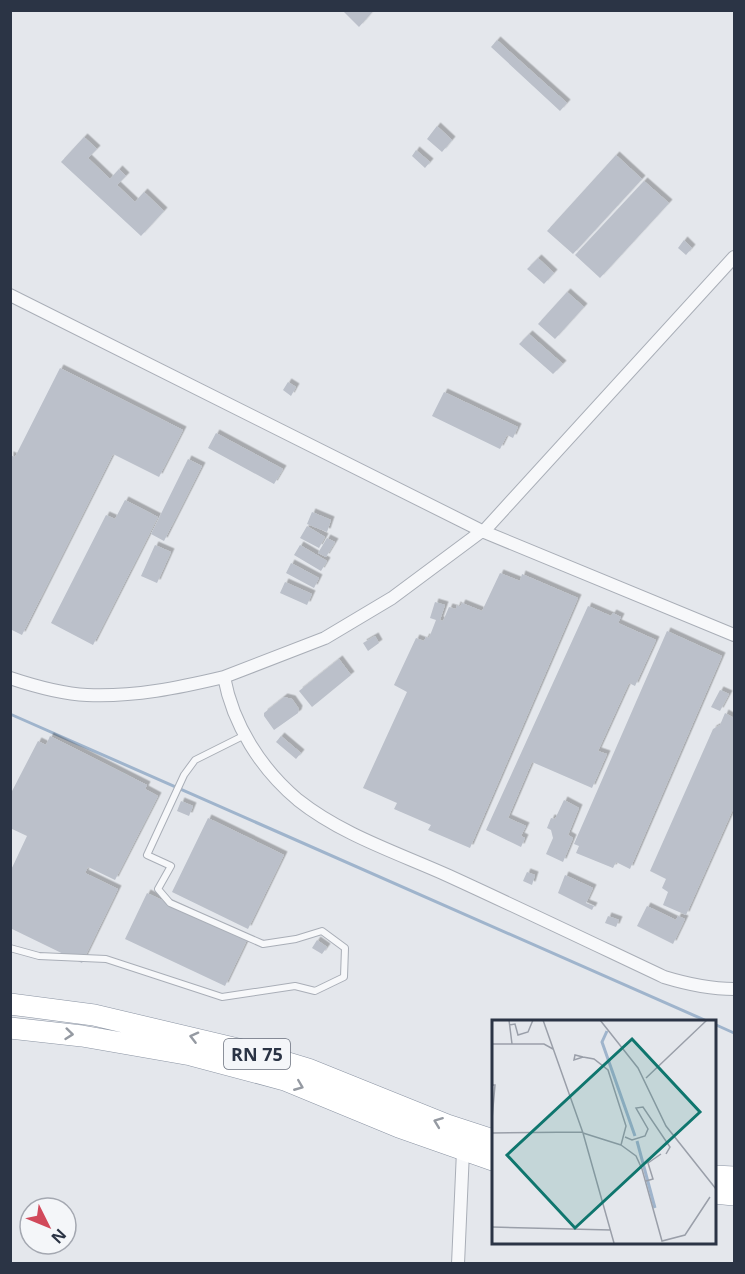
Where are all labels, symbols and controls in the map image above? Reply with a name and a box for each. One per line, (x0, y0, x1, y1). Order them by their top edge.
inset map (492, 1020, 715, 1244)
one-way arrow (64, 1027, 73, 1040)
one-way arrow (189, 1032, 199, 1045)
road number: RN 75 (224, 1039, 290, 1069)
one-way arrow (293, 1079, 304, 1091)
one-way arrow (433, 1116, 443, 1129)
north arrow (18, 1196, 78, 1256)
text: N (46, 1224, 71, 1248)

